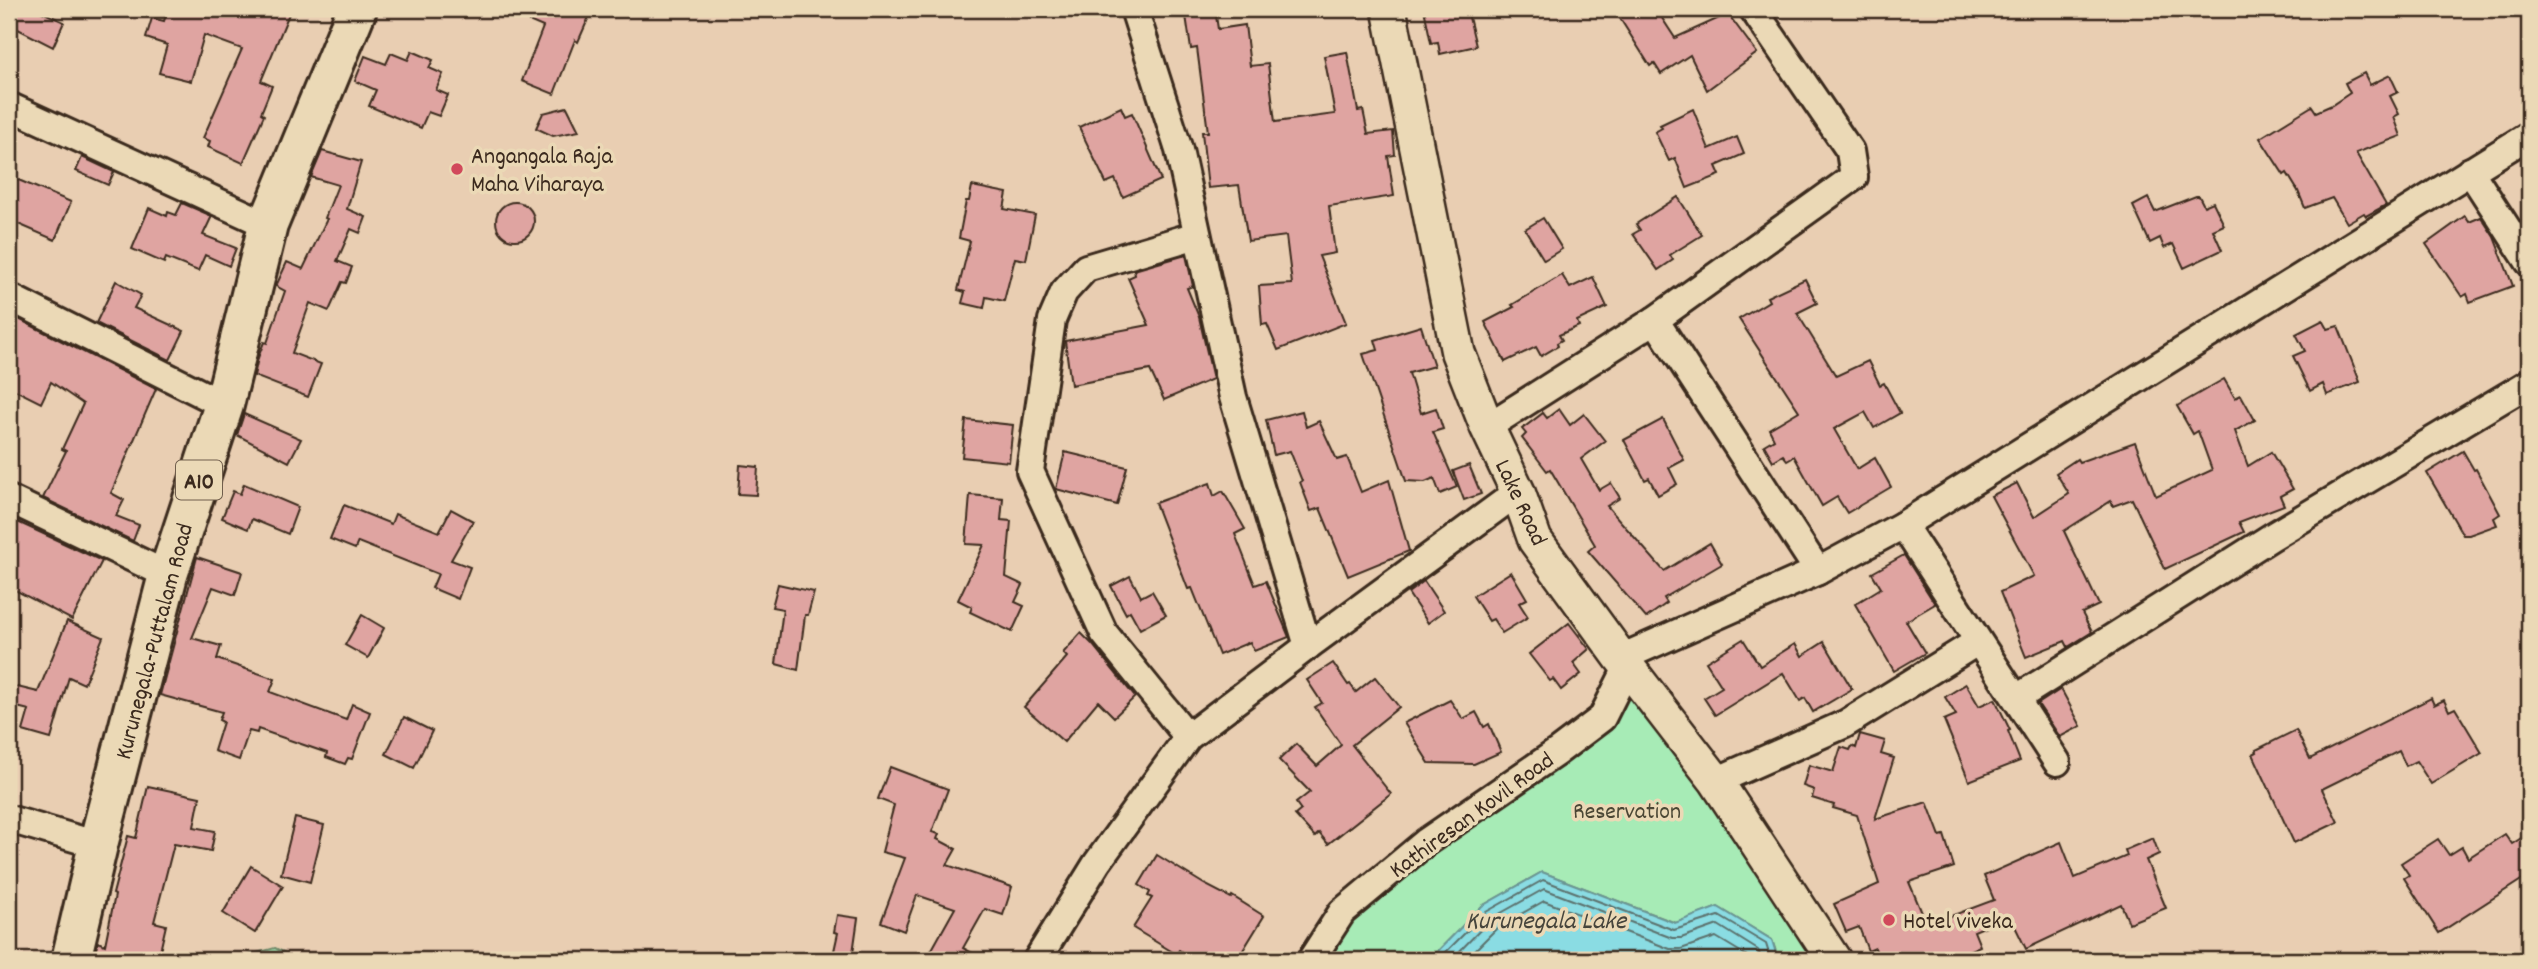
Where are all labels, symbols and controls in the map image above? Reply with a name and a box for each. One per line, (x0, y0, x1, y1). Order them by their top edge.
place label: Angangala Raja Maha Viharaya (471, 141, 614, 203)
marker: Angangala Raja Maha Viharaya (449, 161, 465, 177)
street label: Lake Road (1484, 454, 1554, 552)
road number: A10 (176, 460, 222, 500)
street label: Kurunegala-Puttalam Road (108, 520, 204, 764)
street label: Kathiresan Kovil Road (1383, 745, 1562, 888)
park label: Reservation (1573, 796, 1681, 830)
water label: Kurunegala Lake (1466, 904, 1628, 941)
place label: Hotel viveka (1903, 906, 2013, 940)
marker: Hotel viveka (1881, 912, 1897, 928)

